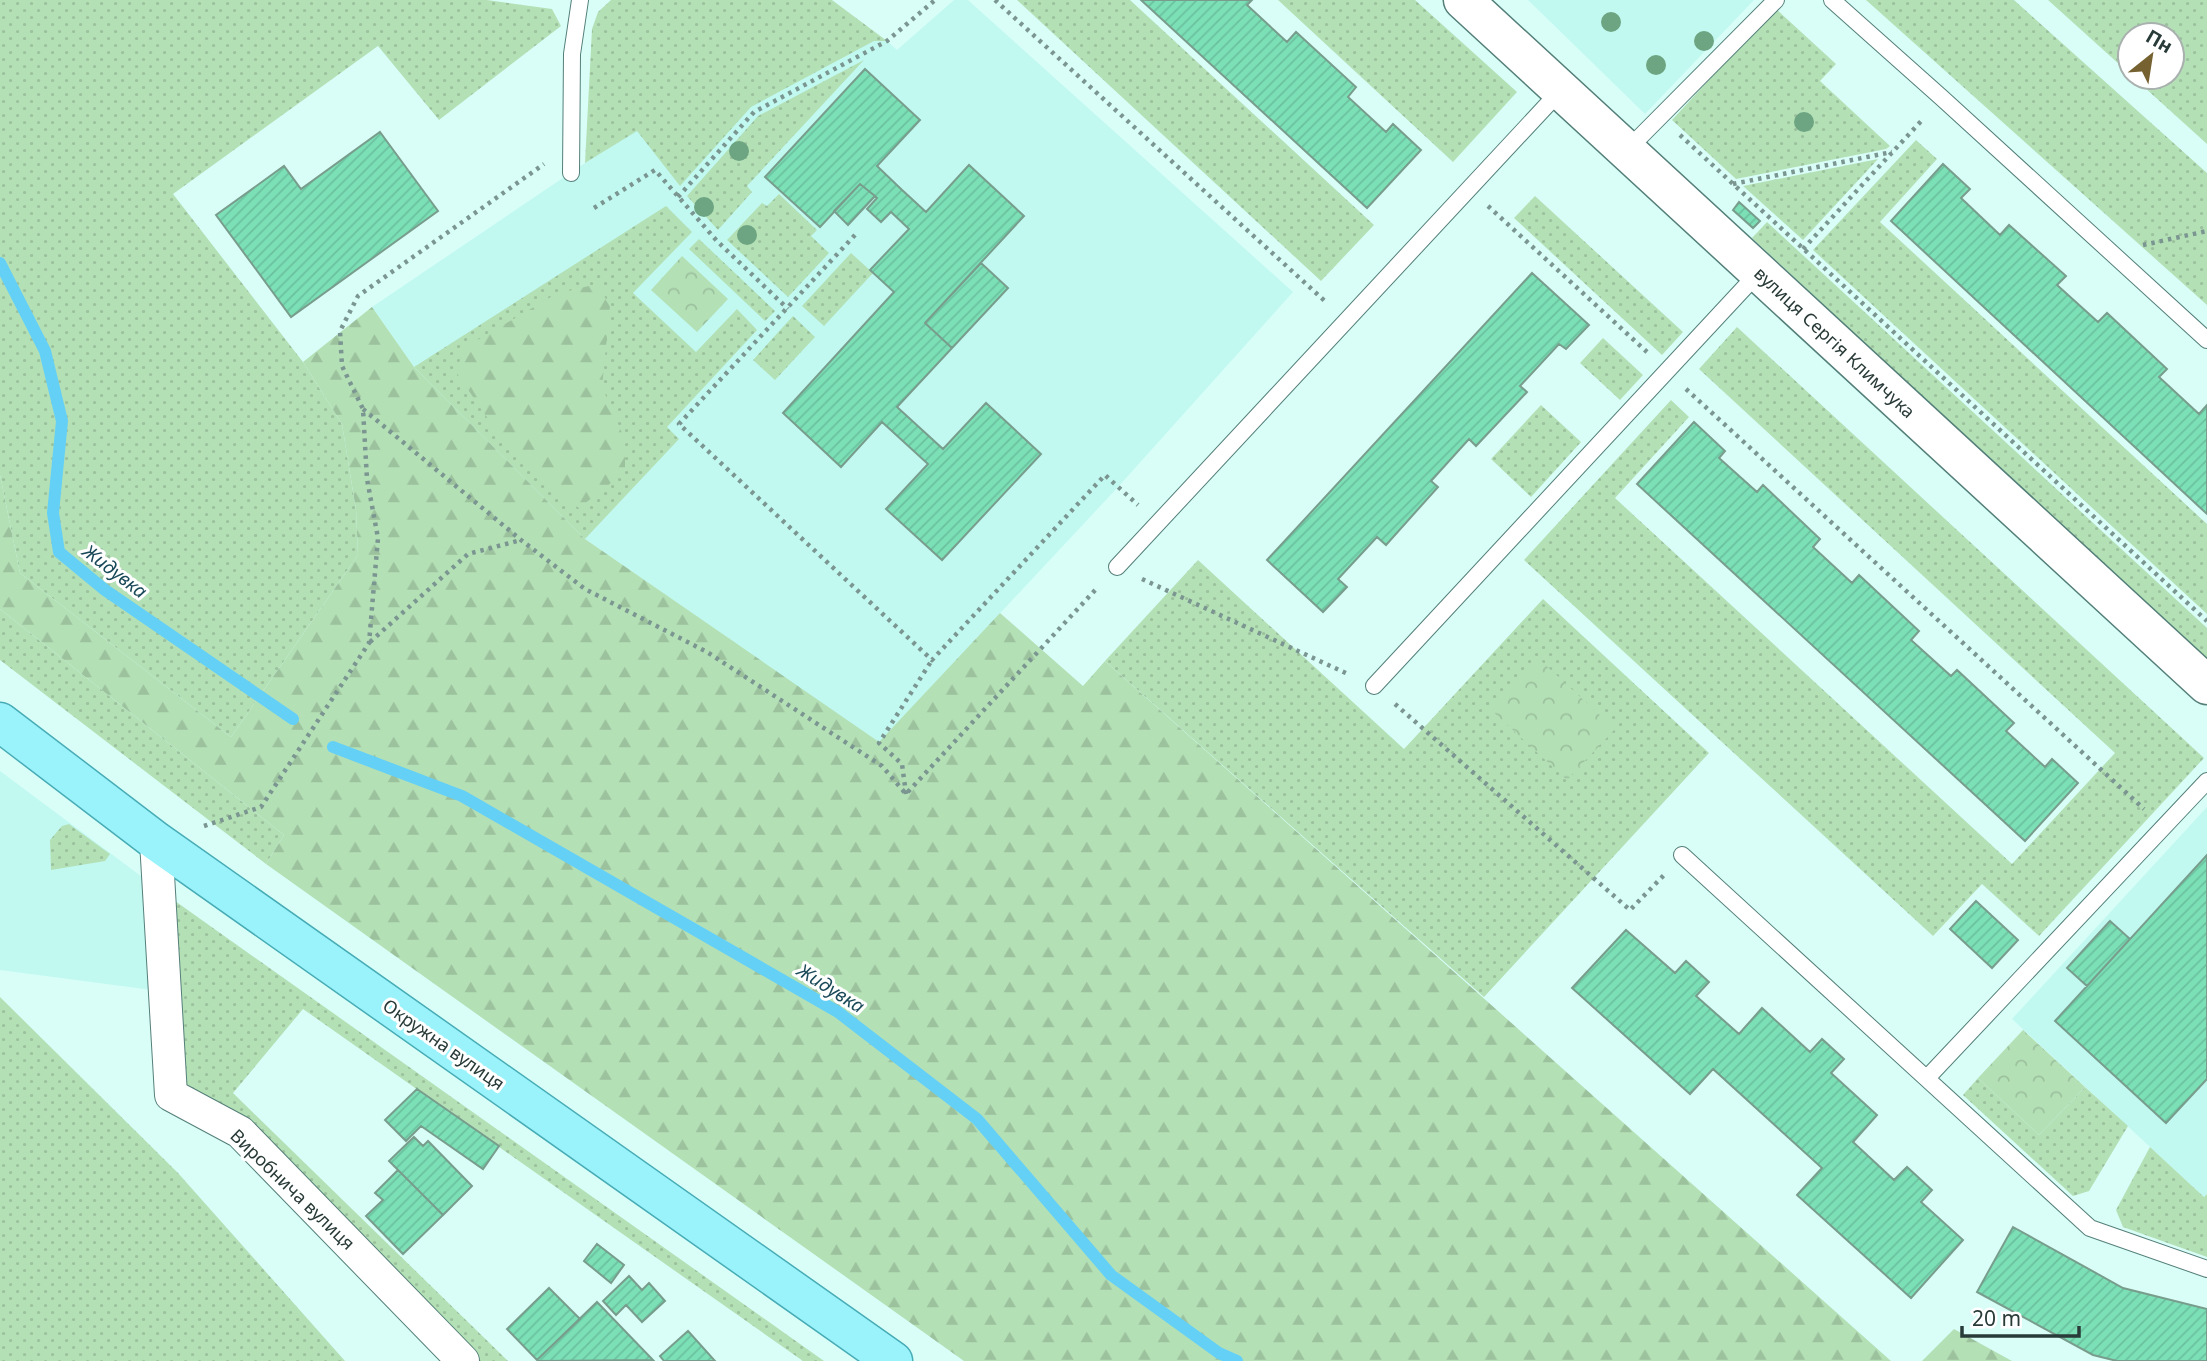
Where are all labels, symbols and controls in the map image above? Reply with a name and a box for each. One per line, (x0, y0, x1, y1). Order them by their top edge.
north arrow (2116, 21, 2186, 91)
text: Пн (2141, 23, 2178, 59)
street label: вулиця Сергія Климчука (1749, 261, 1921, 423)
water label: Жидувка (76, 537, 153, 604)
water label: Жидувка (791, 957, 870, 1019)
street label: Окружна вулиця (378, 993, 510, 1095)
street label: Виробнича вулиця (226, 1123, 360, 1255)
scale bar (1962, 1294, 2079, 1338)
text: 20 m (1972, 1304, 2021, 1332)

